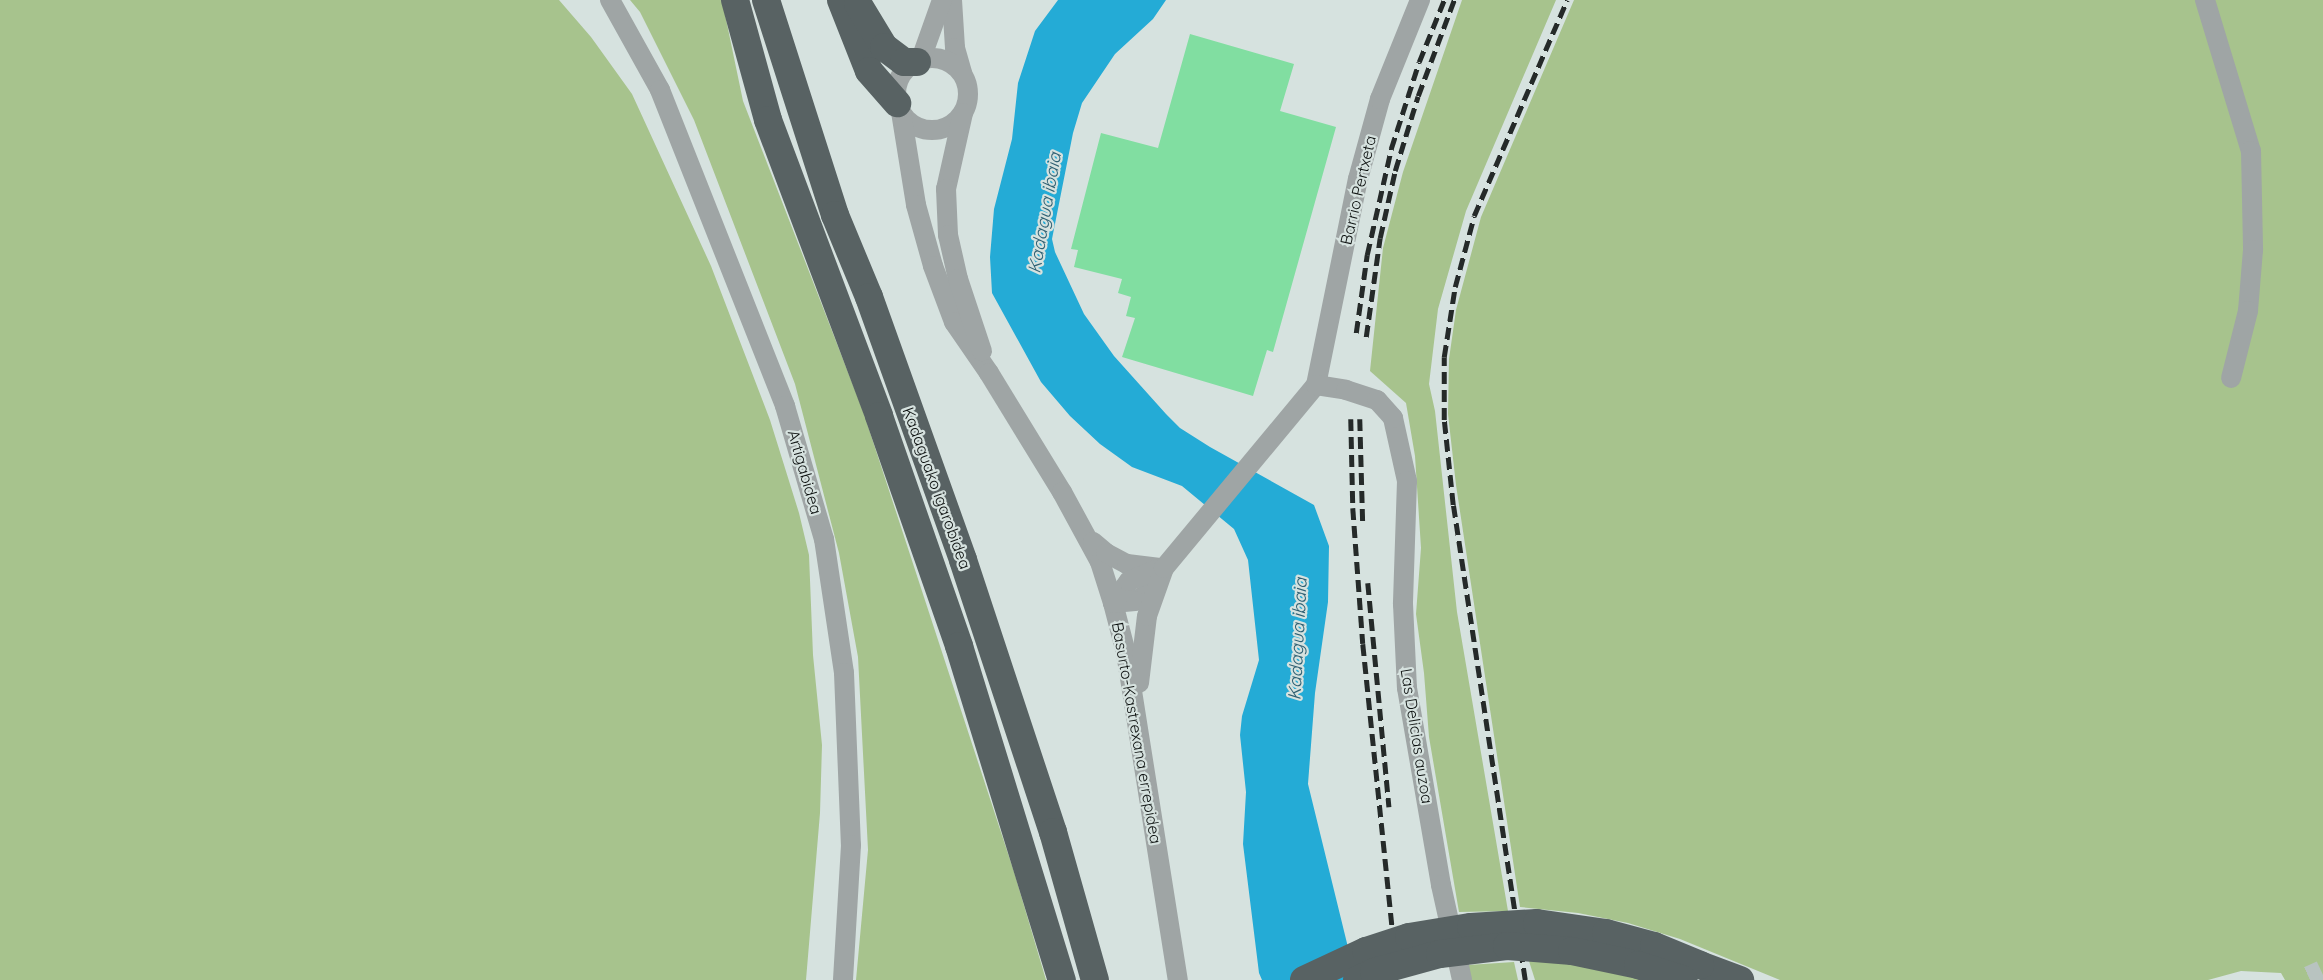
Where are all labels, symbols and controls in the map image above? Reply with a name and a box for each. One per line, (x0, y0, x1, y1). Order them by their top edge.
street label: Barrio Pertxeta (1336, 133, 1380, 247)
water label: Kadagua ibaia (1024, 151, 1066, 275)
street label: Kadaguako igarobidea (899, 404, 975, 572)
street label: Artigabidea (784, 428, 826, 516)
water label: Kadagua ibaia (1284, 577, 1312, 701)
street label: Basurto-Kastrexana errepidea (1108, 621, 1166, 845)
street label: Las Delicias auzoa (1397, 667, 1437, 805)

